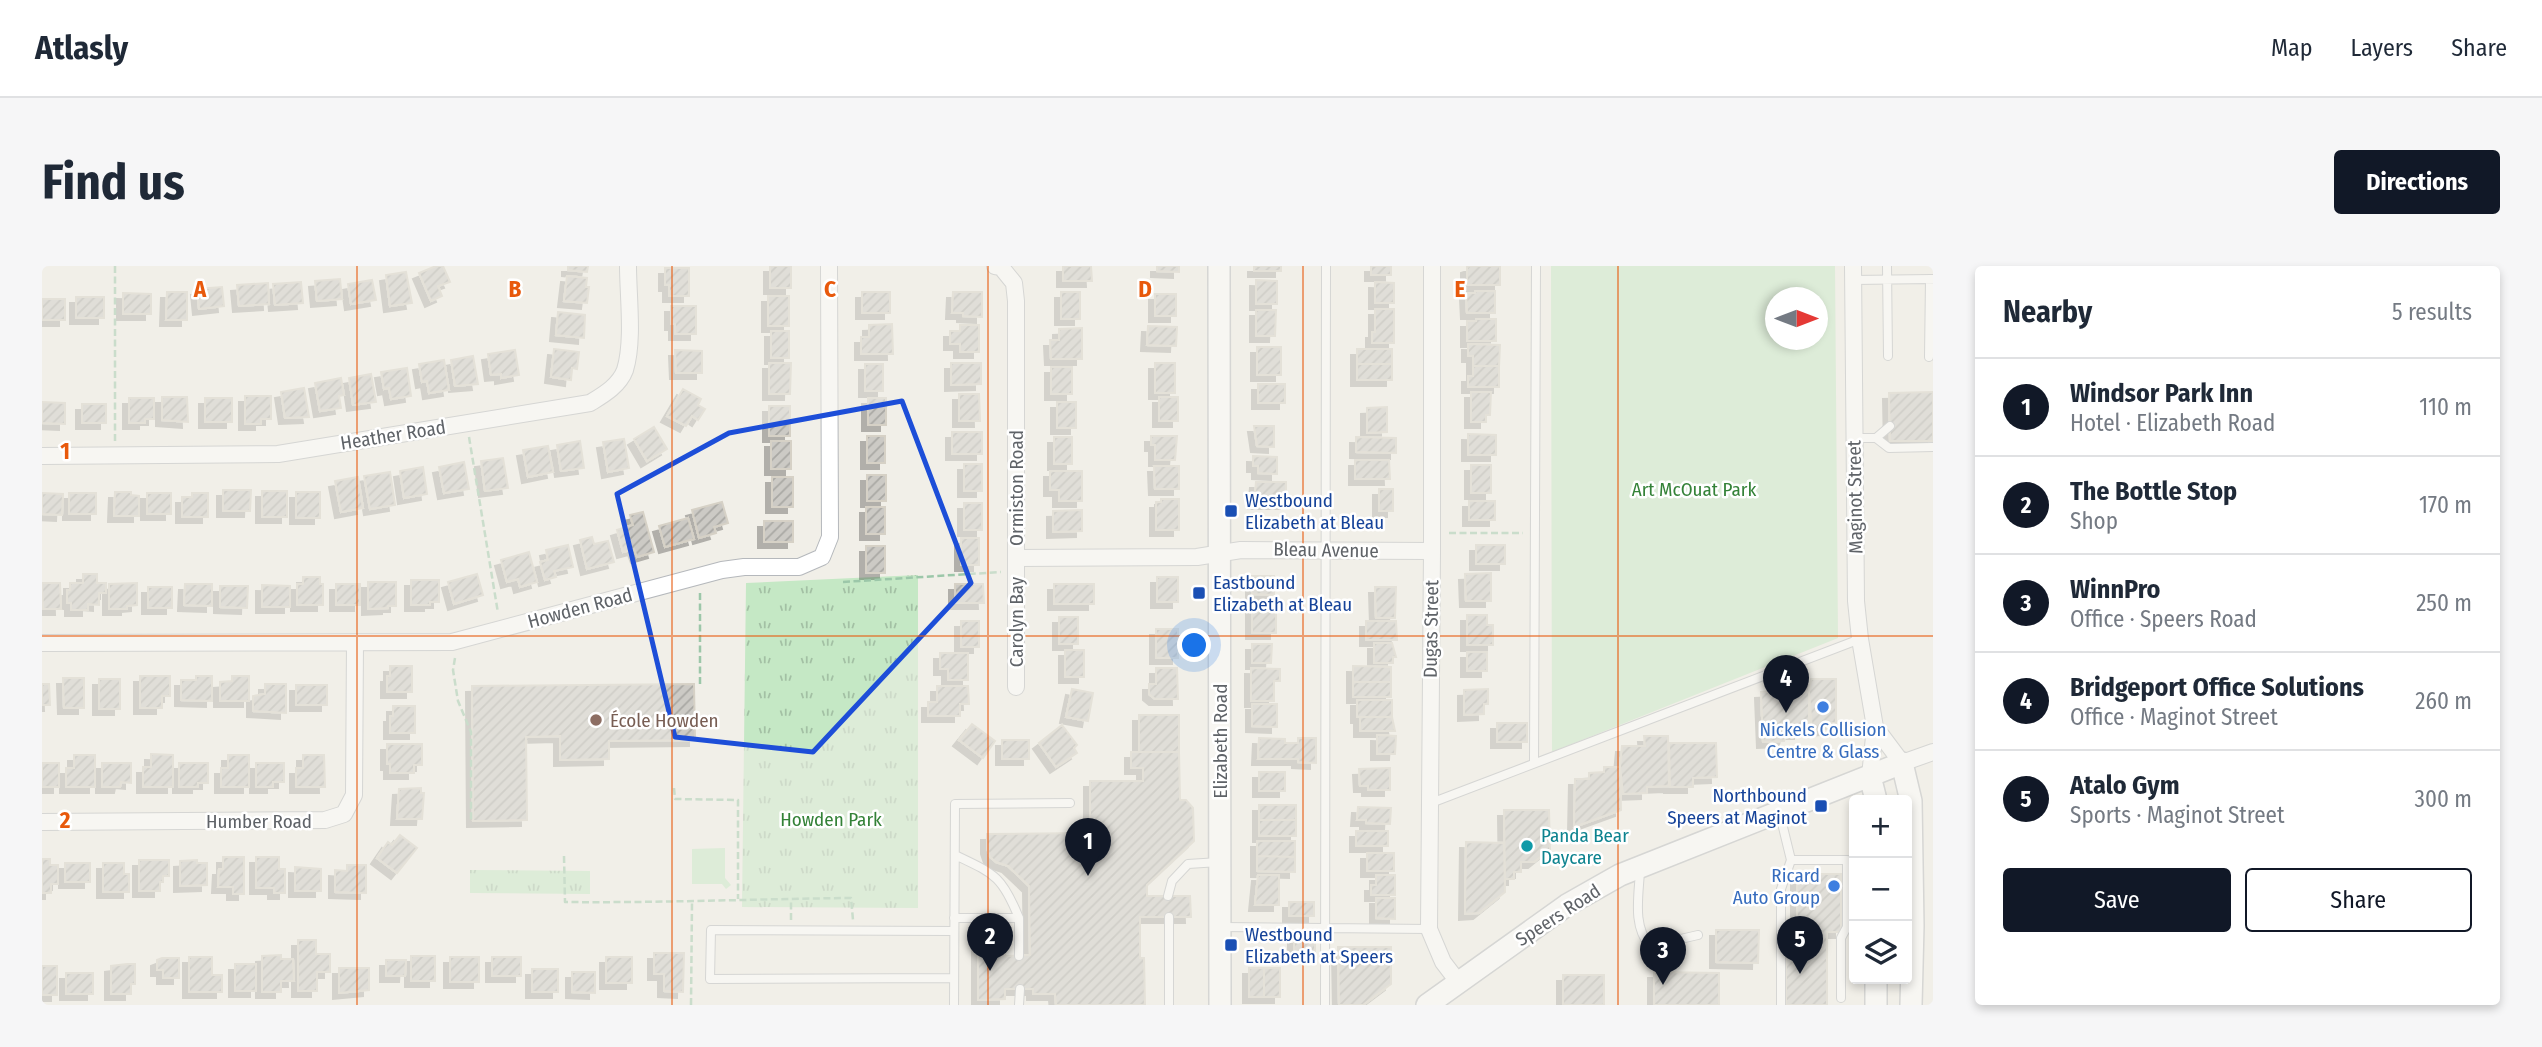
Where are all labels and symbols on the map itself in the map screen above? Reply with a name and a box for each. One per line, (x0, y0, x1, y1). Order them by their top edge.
text: A (193, 275, 207, 303)
text: B (509, 275, 522, 303)
text: C (824, 275, 836, 303)
text: D (1138, 275, 1152, 303)
text: E (1455, 275, 1466, 303)
north arrow (1765, 287, 1828, 350)
street label: Heather Road (339, 415, 447, 455)
street label: Ormiston Road (1005, 430, 1028, 546)
text: 1 (60, 437, 70, 465)
street label: Maginot Street (1842, 439, 1867, 554)
park label: Art McOuat Park (1632, 478, 1756, 501)
place label: Westbound Elizabeth at Bleau (1245, 489, 1384, 534)
marker: Westbound Elizabeth at Bleau (1223, 503, 1239, 519)
street label: Bleau Avenue (1273, 538, 1379, 562)
place label: Eastbound Elizabeth at Bleau (1213, 571, 1352, 616)
street label: Carolyn Bay (1005, 576, 1028, 667)
street label: Dugas Street (1419, 579, 1443, 678)
street label: Howden Road (525, 583, 635, 633)
marker: Eastbound Elizabeth at Bleau (1191, 585, 1207, 601)
your location (1177, 628, 1211, 662)
pin: 4 (1763, 655, 1809, 713)
street label: Elizabeth Road (1209, 684, 1232, 798)
marker: Nickels Collision Centre & Glass (1815, 699, 1831, 715)
place label: École Howden (610, 709, 719, 732)
marker: École Howden (588, 712, 604, 728)
place label: Nickels Collision Centre & Glass (1759, 718, 1887, 763)
place label: Northbound Speers at Maginot (1667, 784, 1808, 829)
marker: Northbound Speers at Maginot (1813, 798, 1829, 814)
text: 2 (59, 806, 71, 834)
park label: Howden Park (780, 808, 882, 831)
street label: Humber Road (206, 810, 312, 833)
pin: 1 (1065, 818, 1111, 876)
place label: Panda Bear Daycare (1541, 824, 1629, 869)
marker: Panda Bear Daycare (1519, 838, 1535, 854)
place label: Ricard Auto Group (1733, 864, 1820, 909)
marker: Ricard Auto Group (1826, 878, 1842, 894)
street label: Speers Road (1511, 879, 1605, 951)
pin: 2 (967, 913, 1013, 971)
pin: 5 (1777, 916, 1823, 974)
place label: Westbound Elizabeth at Speers (1245, 923, 1393, 968)
pin: 3 (1640, 927, 1686, 985)
marker: Westbound Elizabeth at Speers (1223, 937, 1239, 953)

